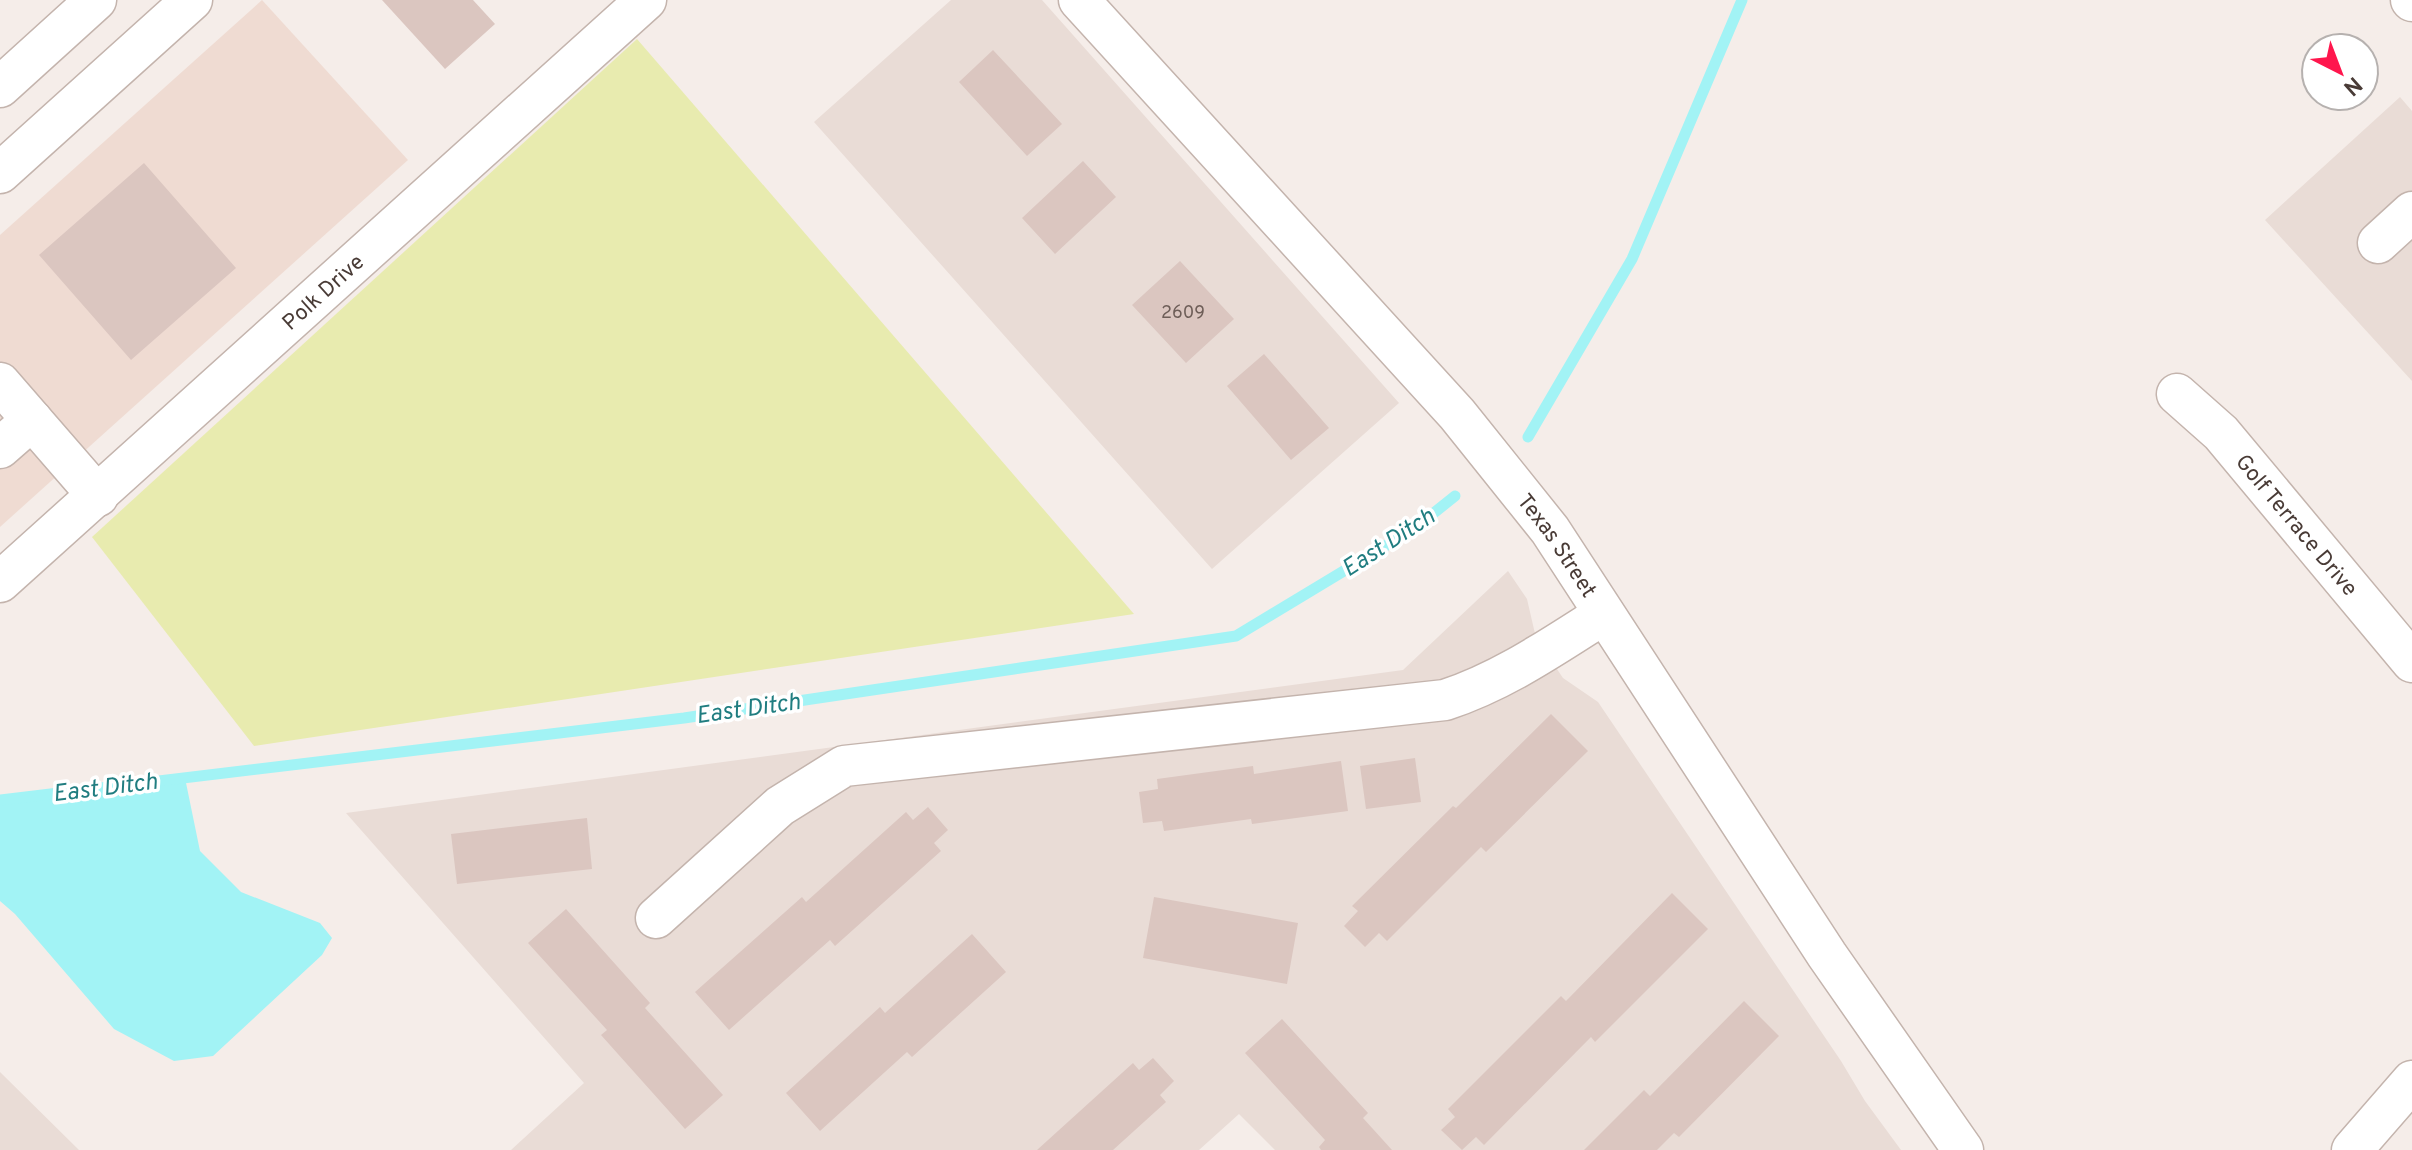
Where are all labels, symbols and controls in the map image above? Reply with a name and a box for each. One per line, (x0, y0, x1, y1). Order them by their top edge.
north arrow (2300, 32, 2380, 112)
text: N (2337, 70, 2367, 100)
street label: Polk Drive (278, 250, 371, 337)
house number: 2609 (1161, 302, 1205, 325)
street label: Golf Terrace Drive (2229, 450, 2362, 603)
street label: Texas Street (1510, 489, 1601, 603)
water label: East Ditch (1337, 502, 1441, 585)
water label: East Ditch (694, 688, 802, 732)
water label: East Ditch (51, 768, 159, 810)

